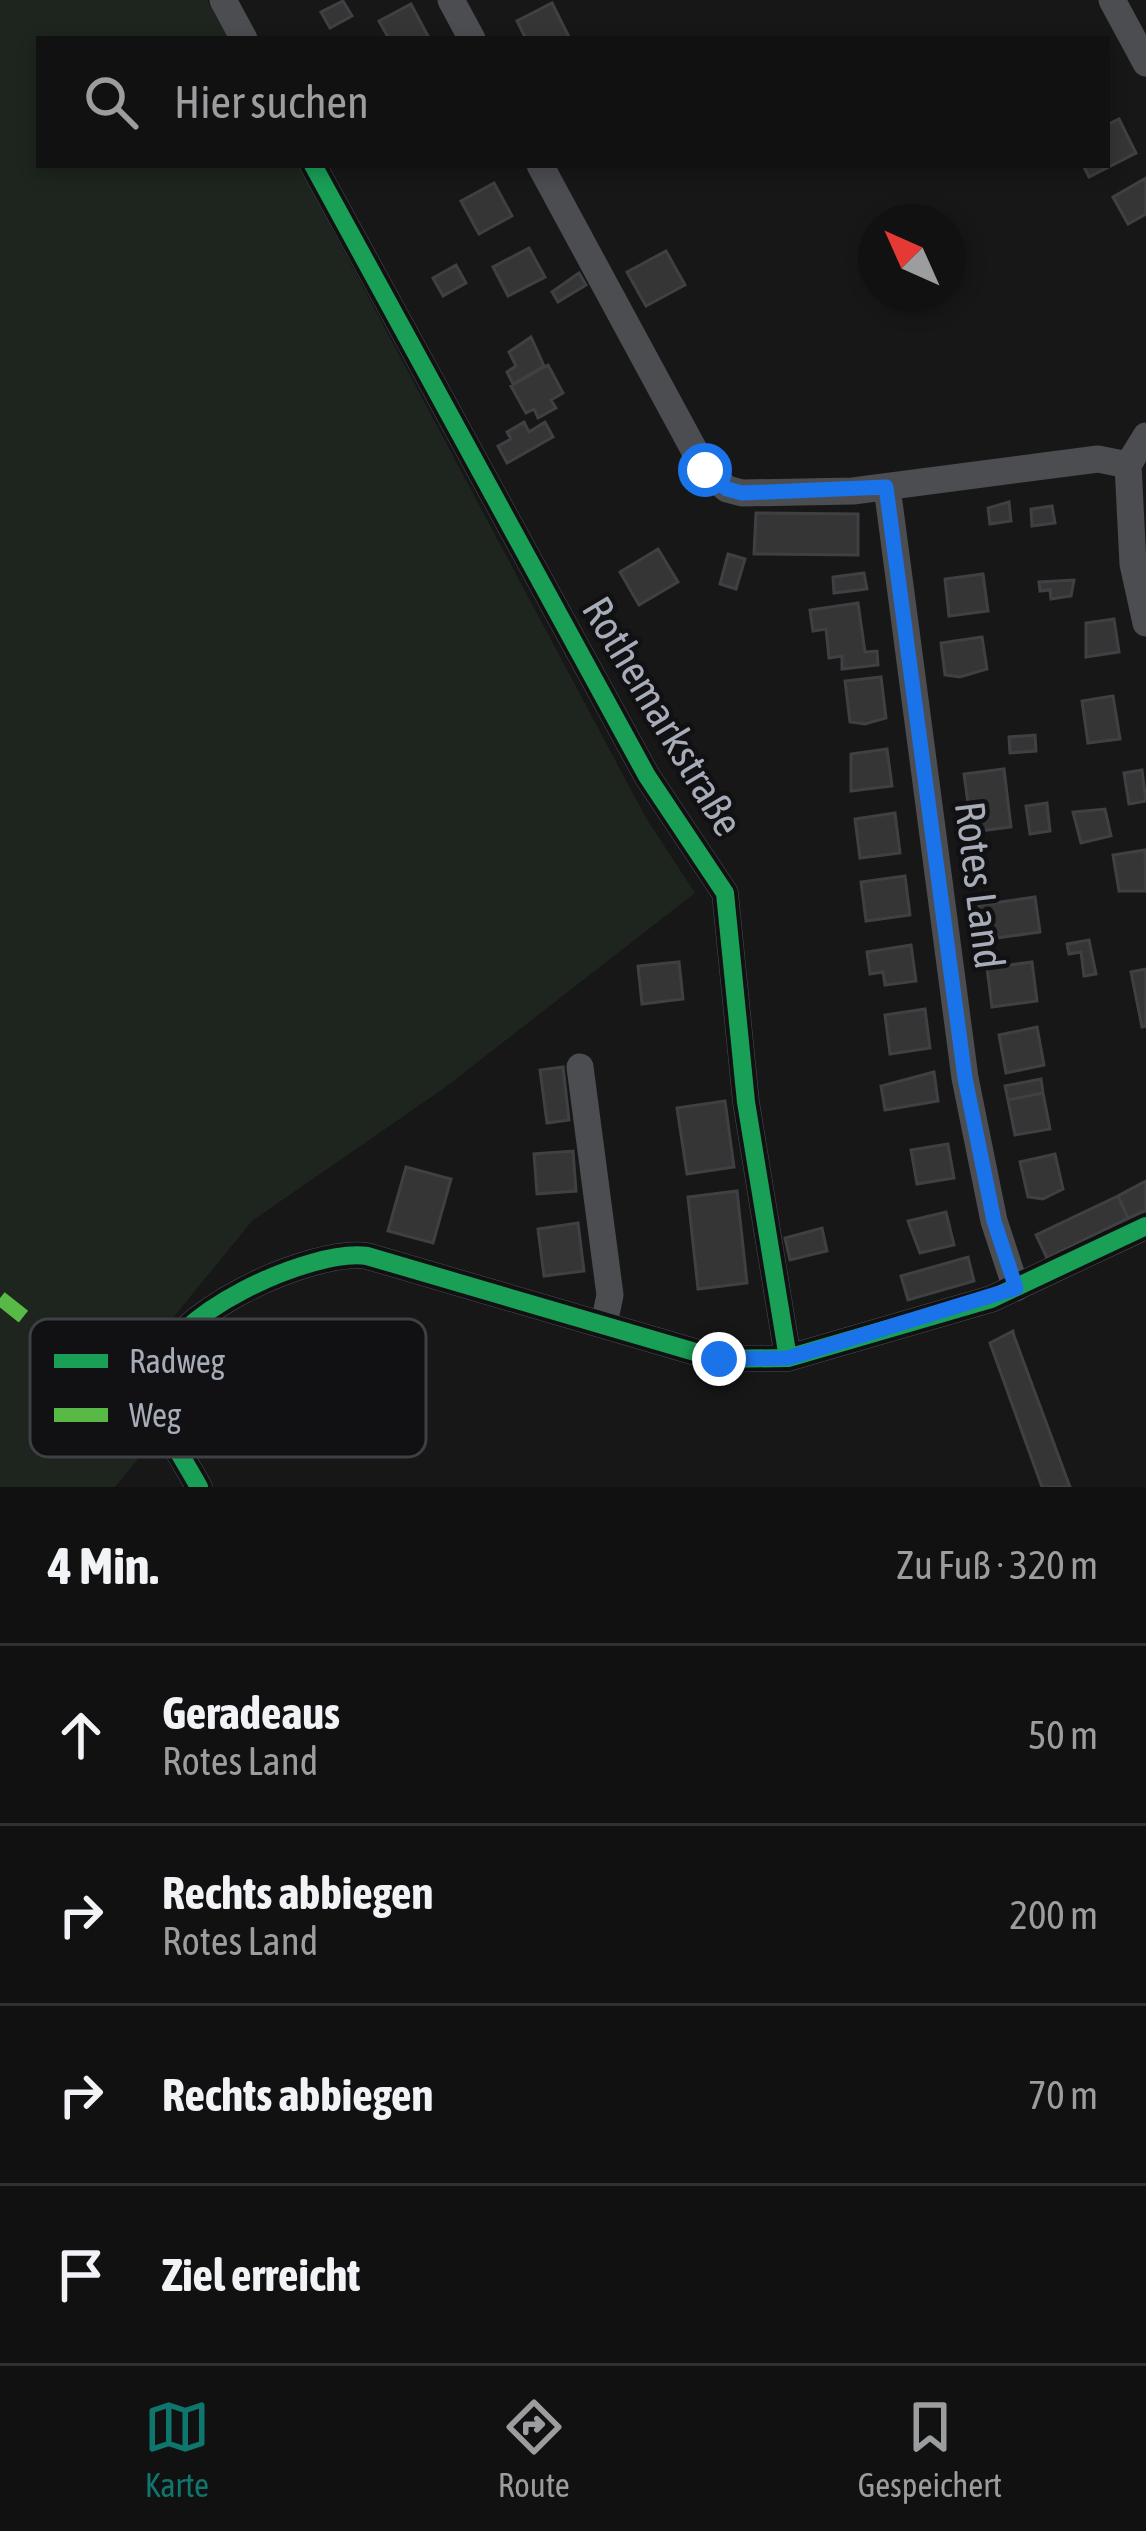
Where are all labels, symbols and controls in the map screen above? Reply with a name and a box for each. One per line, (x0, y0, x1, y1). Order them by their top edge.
search box (36, 36, 1110, 168)
icon: search (78, 69, 144, 135)
text: Hier suchen (174, 76, 369, 128)
north arrow (858, 204, 966, 312)
route start (678, 443, 732, 497)
street label: Rothemarkstraße (573, 588, 753, 844)
street label: Rotes Land (946, 799, 1014, 971)
legend (30, 1319, 426, 1457)
route end (692, 1332, 746, 1386)
text: Radweg (129, 1342, 226, 1380)
text: Weg (129, 1396, 182, 1434)
text: 4 Min. (48, 1536, 159, 1595)
text: Zu Fuß · 320 m (896, 1543, 1098, 1587)
text: Geradeaus (162, 1687, 340, 1739)
icon: ahead (48, 1702, 114, 1768)
text: 50 m (1028, 1713, 1098, 1757)
text: Rotes Land (162, 1739, 318, 1783)
text: Rechts abbiegen (162, 1867, 433, 1919)
icon: right (48, 1882, 114, 1948)
text: 200 m (1010, 1893, 1098, 1937)
text: Rotes Land (162, 1919, 318, 1963)
icon: right (48, 2062, 114, 2128)
text: Rechts abbiegen (162, 2069, 433, 2121)
text: 70 m (1028, 2073, 1098, 2117)
icon: arrive (48, 2242, 114, 2308)
text: Ziel erreicht (162, 2249, 360, 2301)
tab: Karte (144, 2394, 210, 2504)
tab: Route (498, 2394, 570, 2504)
tab: Gespeichert (858, 2394, 1002, 2504)

